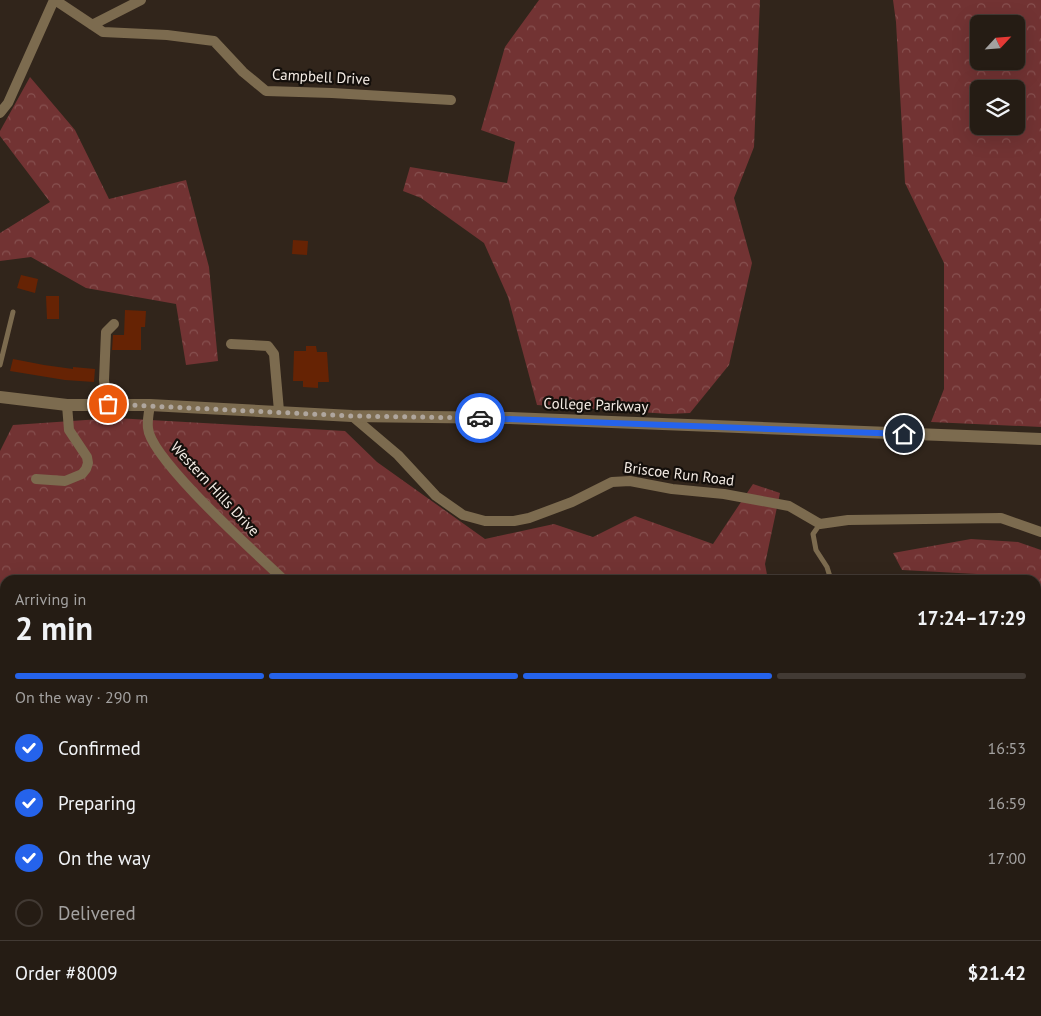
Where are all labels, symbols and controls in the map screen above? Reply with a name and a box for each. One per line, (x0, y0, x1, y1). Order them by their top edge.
north arrow (970, 15, 1025, 70)
map controls (970, 15, 1025, 135)
street label: Campbell Drive (272, 64, 371, 89)
button: layers (970, 80, 1025, 135)
pin (87, 383, 129, 425)
icon: bag (94, 390, 122, 418)
courier (455, 393, 505, 443)
street label: College Parkway (543, 393, 649, 416)
icon: car (466, 404, 494, 432)
pin (883, 413, 925, 455)
icon: home (890, 420, 918, 448)
street label: Western Hills Drive (167, 437, 264, 540)
street label: Briscoe Run Road (623, 457, 735, 490)
text: Arriving in (15, 589, 86, 609)
text: 17:24–17:29 (917, 606, 1026, 630)
text: 2 min (15, 607, 93, 649)
text: On the way · 290 m (15, 687, 148, 707)
icon: check (15, 734, 43, 762)
text: Confirmed (58, 736, 141, 760)
text: 16:53 (988, 738, 1026, 758)
icon: check (15, 789, 43, 817)
text: Preparing (58, 791, 136, 815)
text: 16:59 (988, 793, 1026, 813)
icon: check (15, 844, 43, 872)
text: On the way (58, 846, 150, 870)
text: 17:00 (988, 848, 1026, 868)
text: Delivered (58, 901, 136, 925)
text: Order #8009 (15, 961, 118, 985)
text: $21.42 (967, 961, 1026, 985)

